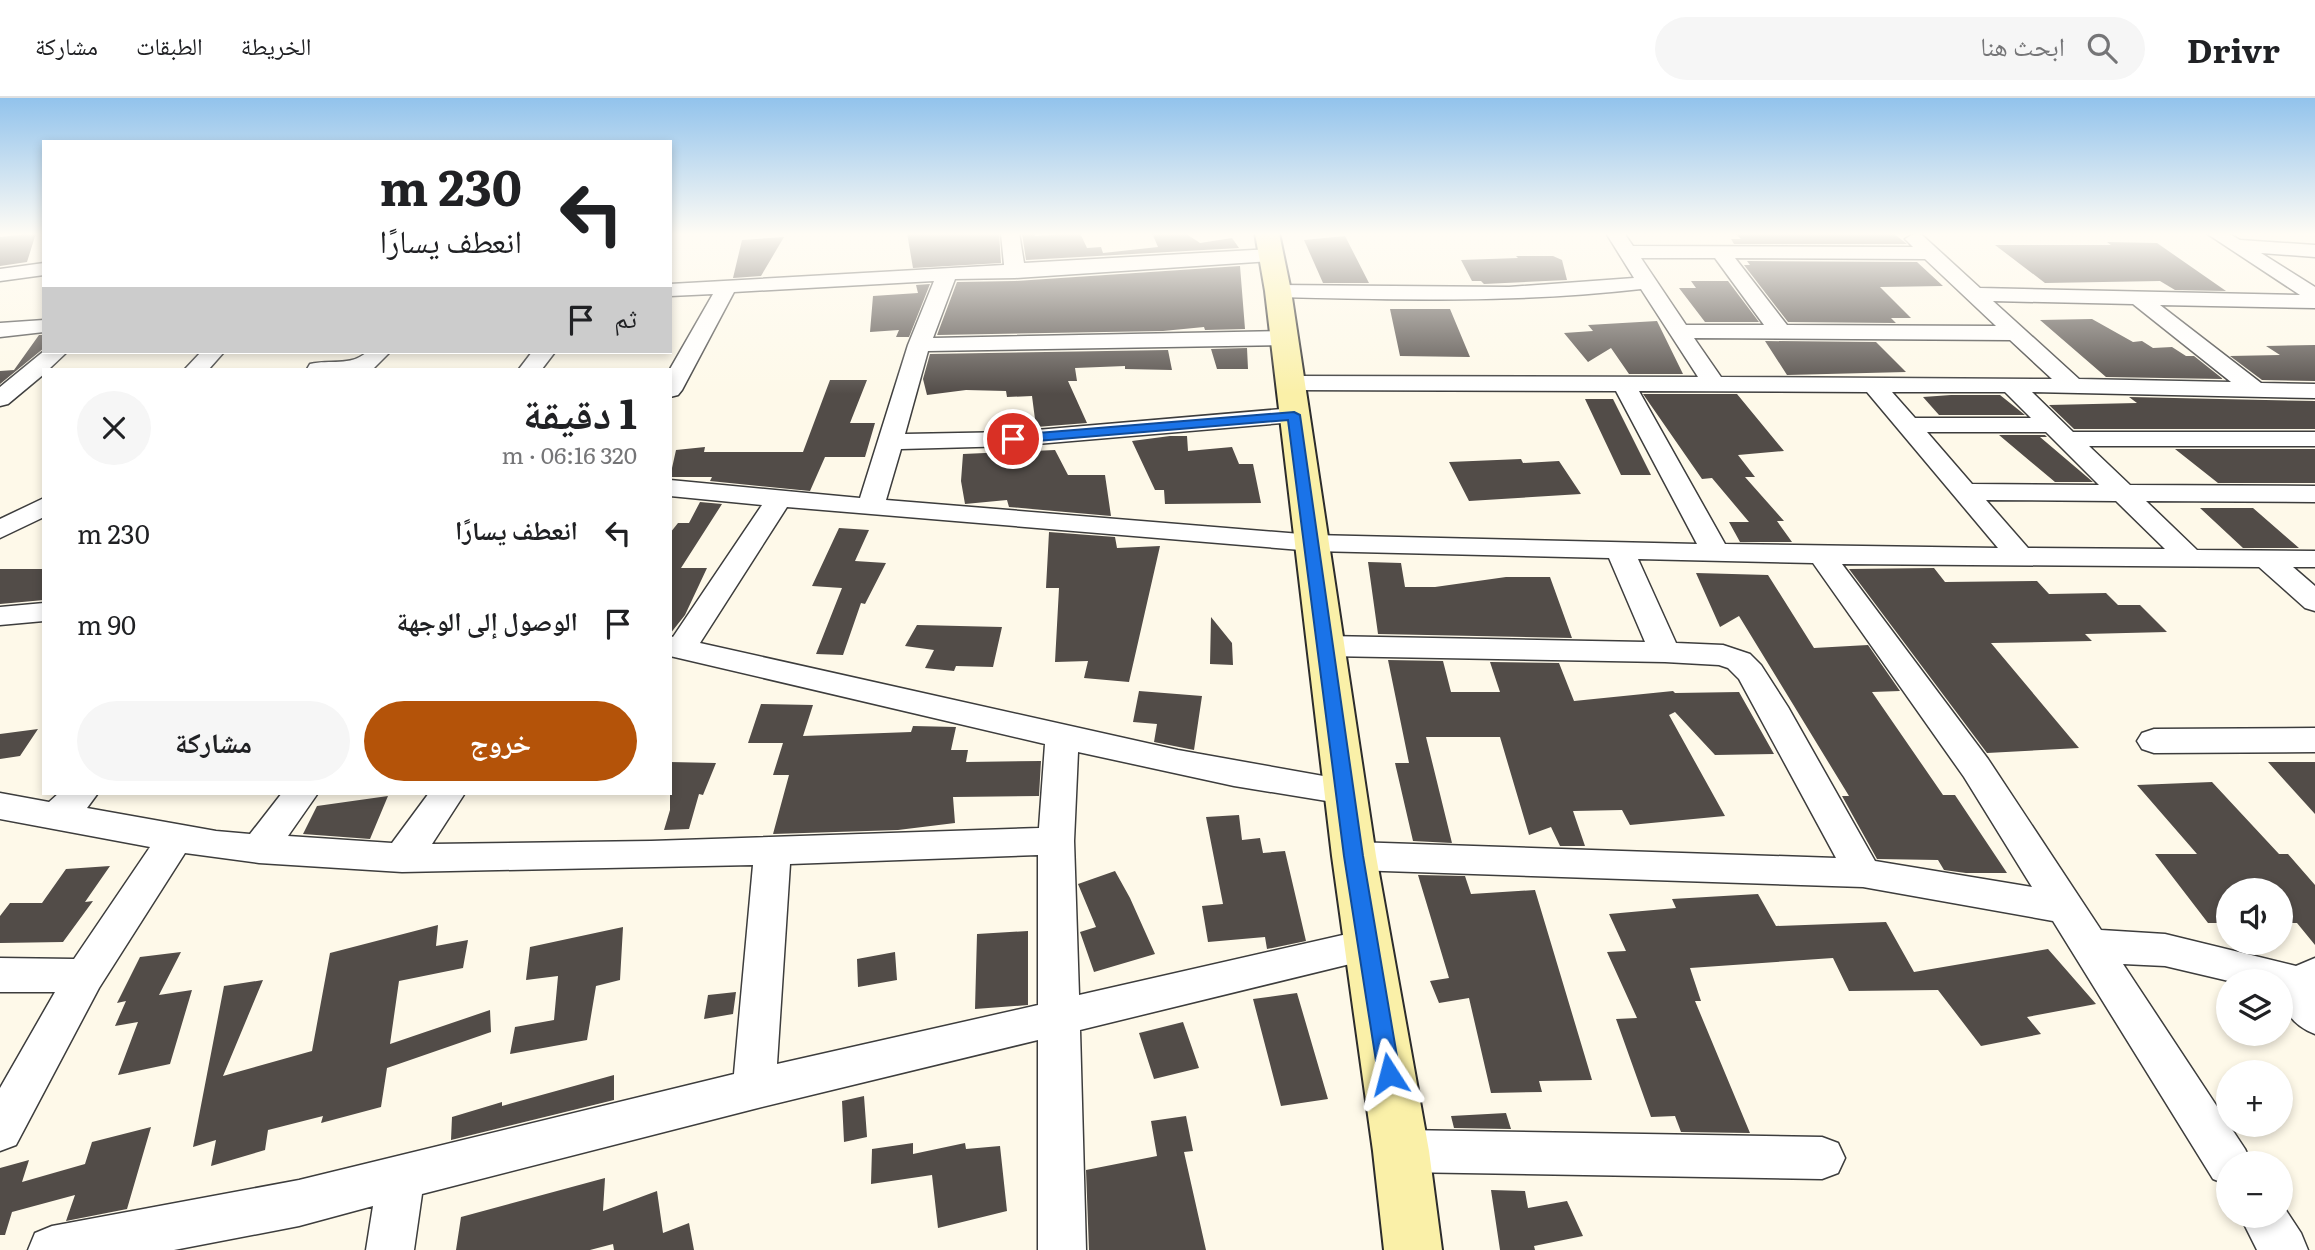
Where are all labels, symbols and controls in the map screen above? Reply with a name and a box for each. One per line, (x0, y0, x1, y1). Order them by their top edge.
search box (1655, 17, 2145, 80)
text: Drivr (2187, 24, 2280, 73)
text: ابحث هنا (1980, 25, 2065, 64)
text: مشاركة (35, 27, 98, 62)
text: الطبقات (136, 27, 203, 62)
text: الخريطة (241, 27, 311, 62)
icon: search (2083, 29, 2121, 67)
text: 230 m (379, 148, 522, 221)
icon: left (546, 168, 637, 259)
text: انعطف يسارًا (379, 215, 522, 263)
text: ثم (614, 297, 637, 336)
icon: arrive (562, 301, 600, 339)
text: 1 دقيقة (523, 380, 637, 442)
button: close (77, 391, 151, 465)
pin (983, 409, 1043, 469)
icon: arrive (994, 420, 1032, 458)
text: 320 m · 06:16 (501, 437, 637, 471)
text: انعطف يسارًا (455, 509, 578, 548)
text: 230 m (77, 513, 150, 552)
icon: left (599, 514, 637, 552)
text: الوصول إلى الوجهة (397, 600, 578, 639)
text: 90 m (77, 604, 136, 643)
icon: arrive (599, 605, 637, 643)
button: مشاركة (77, 701, 350, 781)
button: خروج (364, 701, 637, 781)
map controls (2216, 878, 2293, 1228)
button: sound (2216, 878, 2293, 955)
button: layers (2216, 969, 2293, 1046)
position arrow (1352, 1037, 1426, 1111)
button: + (2216, 1060, 2293, 1137)
button: − (2216, 1151, 2293, 1228)

